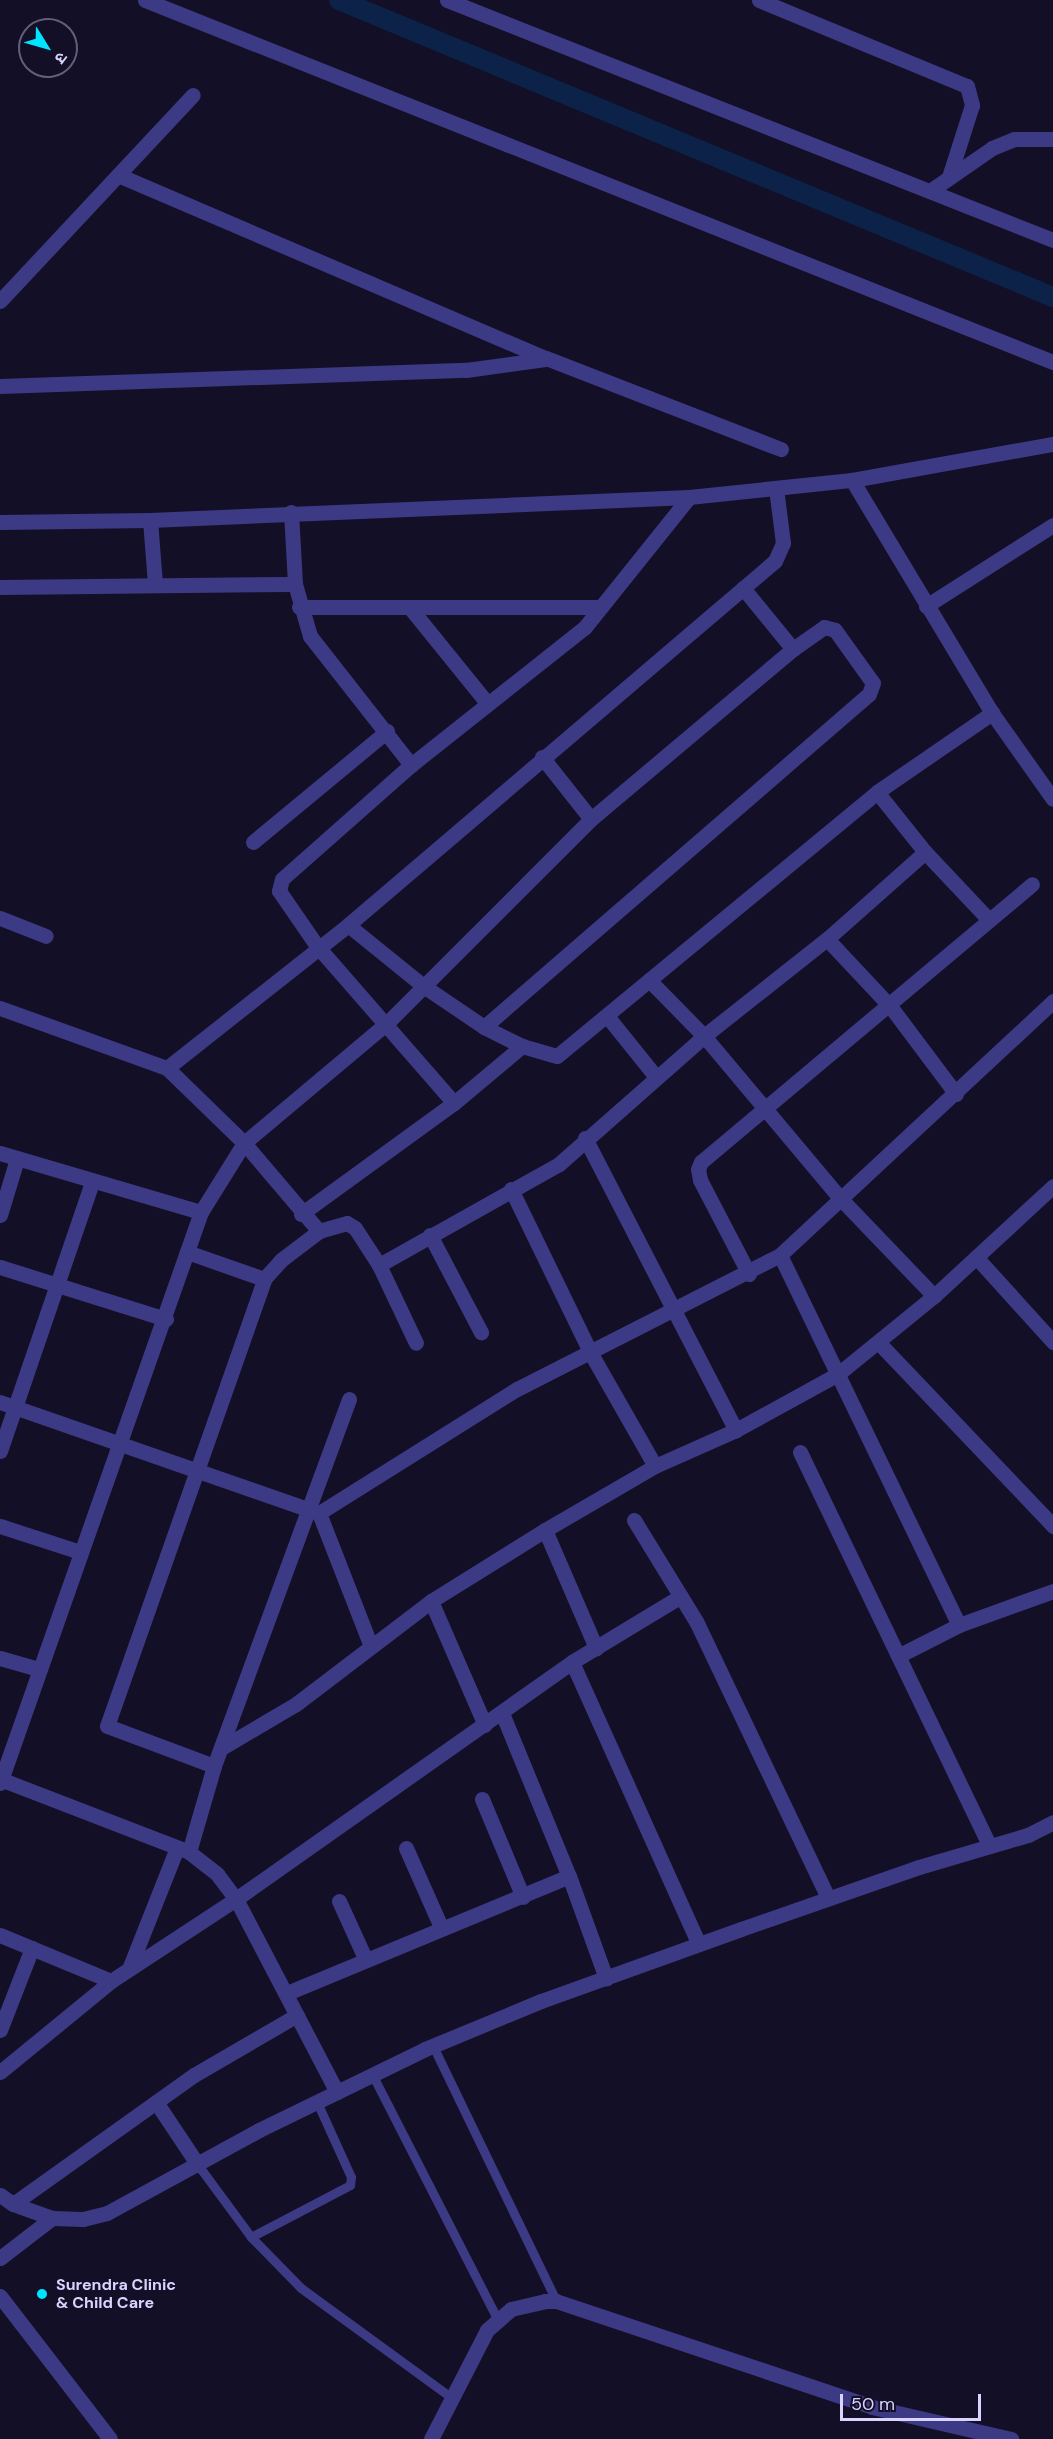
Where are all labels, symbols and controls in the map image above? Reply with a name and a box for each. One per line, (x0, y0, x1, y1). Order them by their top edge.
north arrow (18, 18, 78, 78)
text: उ (50, 48, 72, 68)
place label: Surendra Clinic & Child Care (56, 2275, 176, 2313)
marker: Surendra Clinic & Child Care (33, 2285, 51, 2303)
scale bar (843, 2382, 984, 2420)
text: 50 m (851, 2392, 895, 2416)

